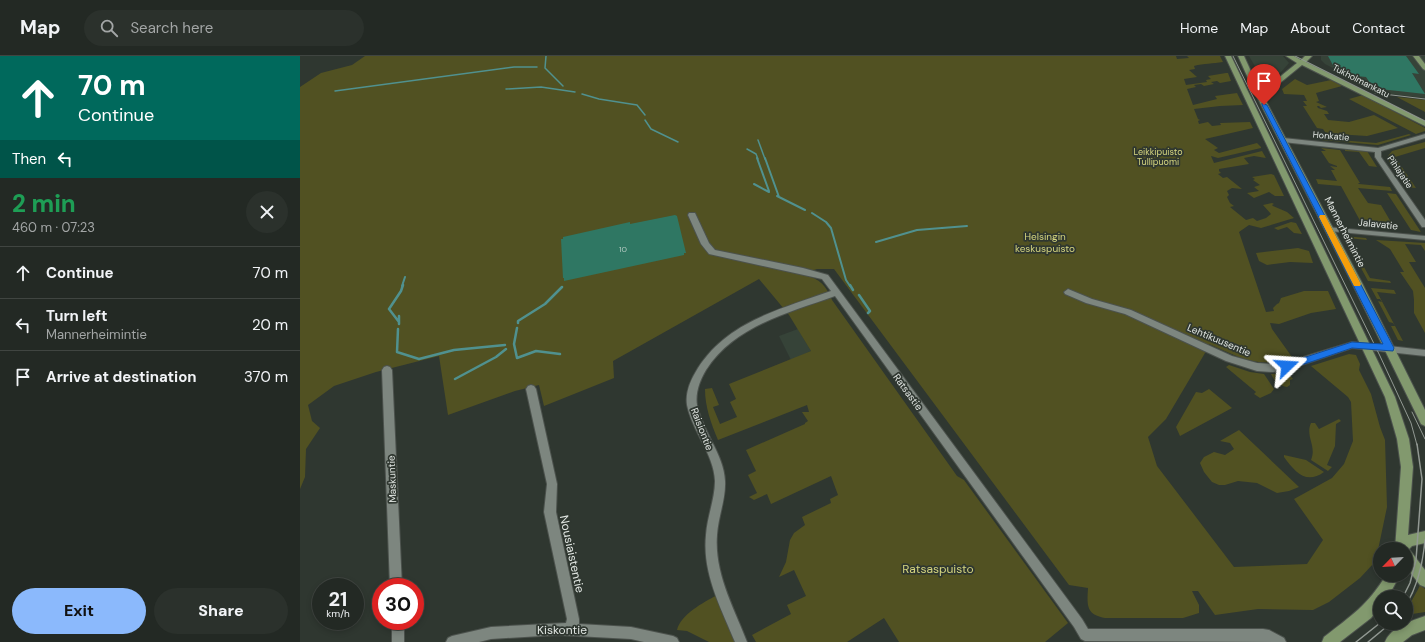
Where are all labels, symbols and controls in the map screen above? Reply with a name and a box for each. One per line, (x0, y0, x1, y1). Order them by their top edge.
search box (84, 10, 364, 46)
text: Map (20, 15, 60, 40)
icon: search (98, 17, 120, 39)
text: Search here (130, 18, 213, 38)
text: Home (1180, 19, 1218, 37)
text: Map (1240, 19, 1268, 37)
text: About (1290, 19, 1330, 37)
text: Contact (1352, 19, 1405, 37)
street label: Tukholmankatu (1330, 61, 1392, 101)
pin (1247, 64, 1281, 105)
text: 70 m (78, 67, 146, 104)
icon: arrive (1253, 70, 1275, 92)
icon: ahead (12, 72, 64, 124)
text: Continue (78, 103, 154, 127)
street label: Honkatie (1312, 128, 1350, 144)
park label: Leikkipuisto Tullipuomi (1133, 146, 1183, 168)
icon: left (54, 148, 76, 170)
text: Then (12, 149, 46, 169)
street label: Pihlajatie (1385, 153, 1415, 191)
text: 2 min (12, 188, 76, 219)
button: close (246, 191, 288, 233)
street label: Mannerheimintie (1322, 194, 1369, 270)
street label: Jalavatie (1357, 215, 1399, 233)
text: 460 m · 07:23 (12, 219, 95, 236)
park label: Helsingin keskuspuisto (1015, 230, 1075, 255)
house number: 10 (619, 244, 628, 254)
icon: ahead (12, 262, 34, 284)
text: Continue (46, 263, 114, 283)
text: 70 m (253, 263, 288, 283)
text: Turn left (46, 306, 107, 326)
icon: left (12, 314, 34, 336)
text: 20 m (252, 315, 288, 335)
street label: Lehtikuusentie (1185, 321, 1253, 359)
text: Mannerheimintie (46, 326, 147, 343)
position arrow (1266, 345, 1308, 387)
icon: arrive (12, 366, 34, 388)
text: Arrive at destination (46, 367, 197, 387)
text: 370 m (244, 367, 288, 387)
street label: Ratsastie (890, 371, 926, 413)
street label: Raisiontie (688, 406, 716, 453)
street label: Maskuntie (385, 455, 399, 503)
street label: Nousiaistentie (556, 514, 588, 594)
north arrow (1373, 542, 1413, 582)
map controls (1373, 542, 1413, 630)
park label: Ratsaspuisto (902, 561, 974, 577)
speed limit sign: 30 (372, 578, 424, 630)
text: 21 (329, 586, 347, 612)
button: Exit (12, 588, 146, 634)
button: Share (154, 588, 288, 634)
button: search (1373, 590, 1413, 630)
text: km/h (326, 607, 350, 620)
street label: Kiskontie (537, 622, 587, 638)

